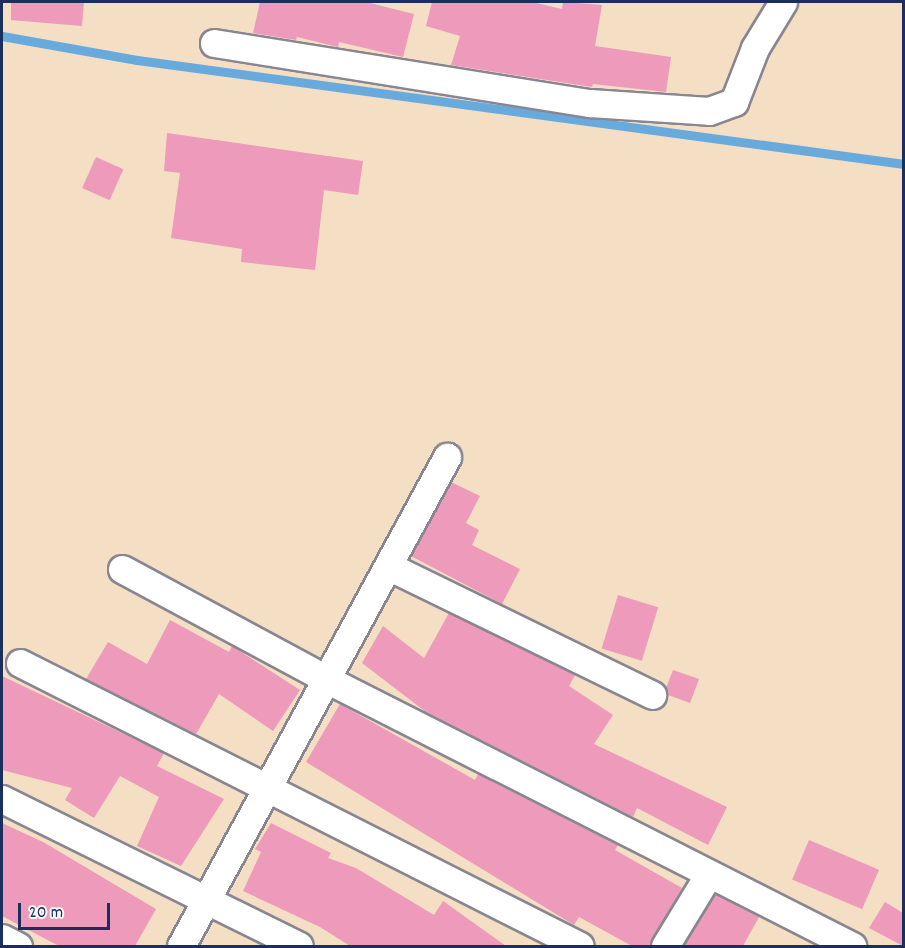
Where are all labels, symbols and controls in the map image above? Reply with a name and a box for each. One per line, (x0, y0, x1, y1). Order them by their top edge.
scale bar (21, 891, 112, 929)
text: 20 m (29, 901, 63, 926)

